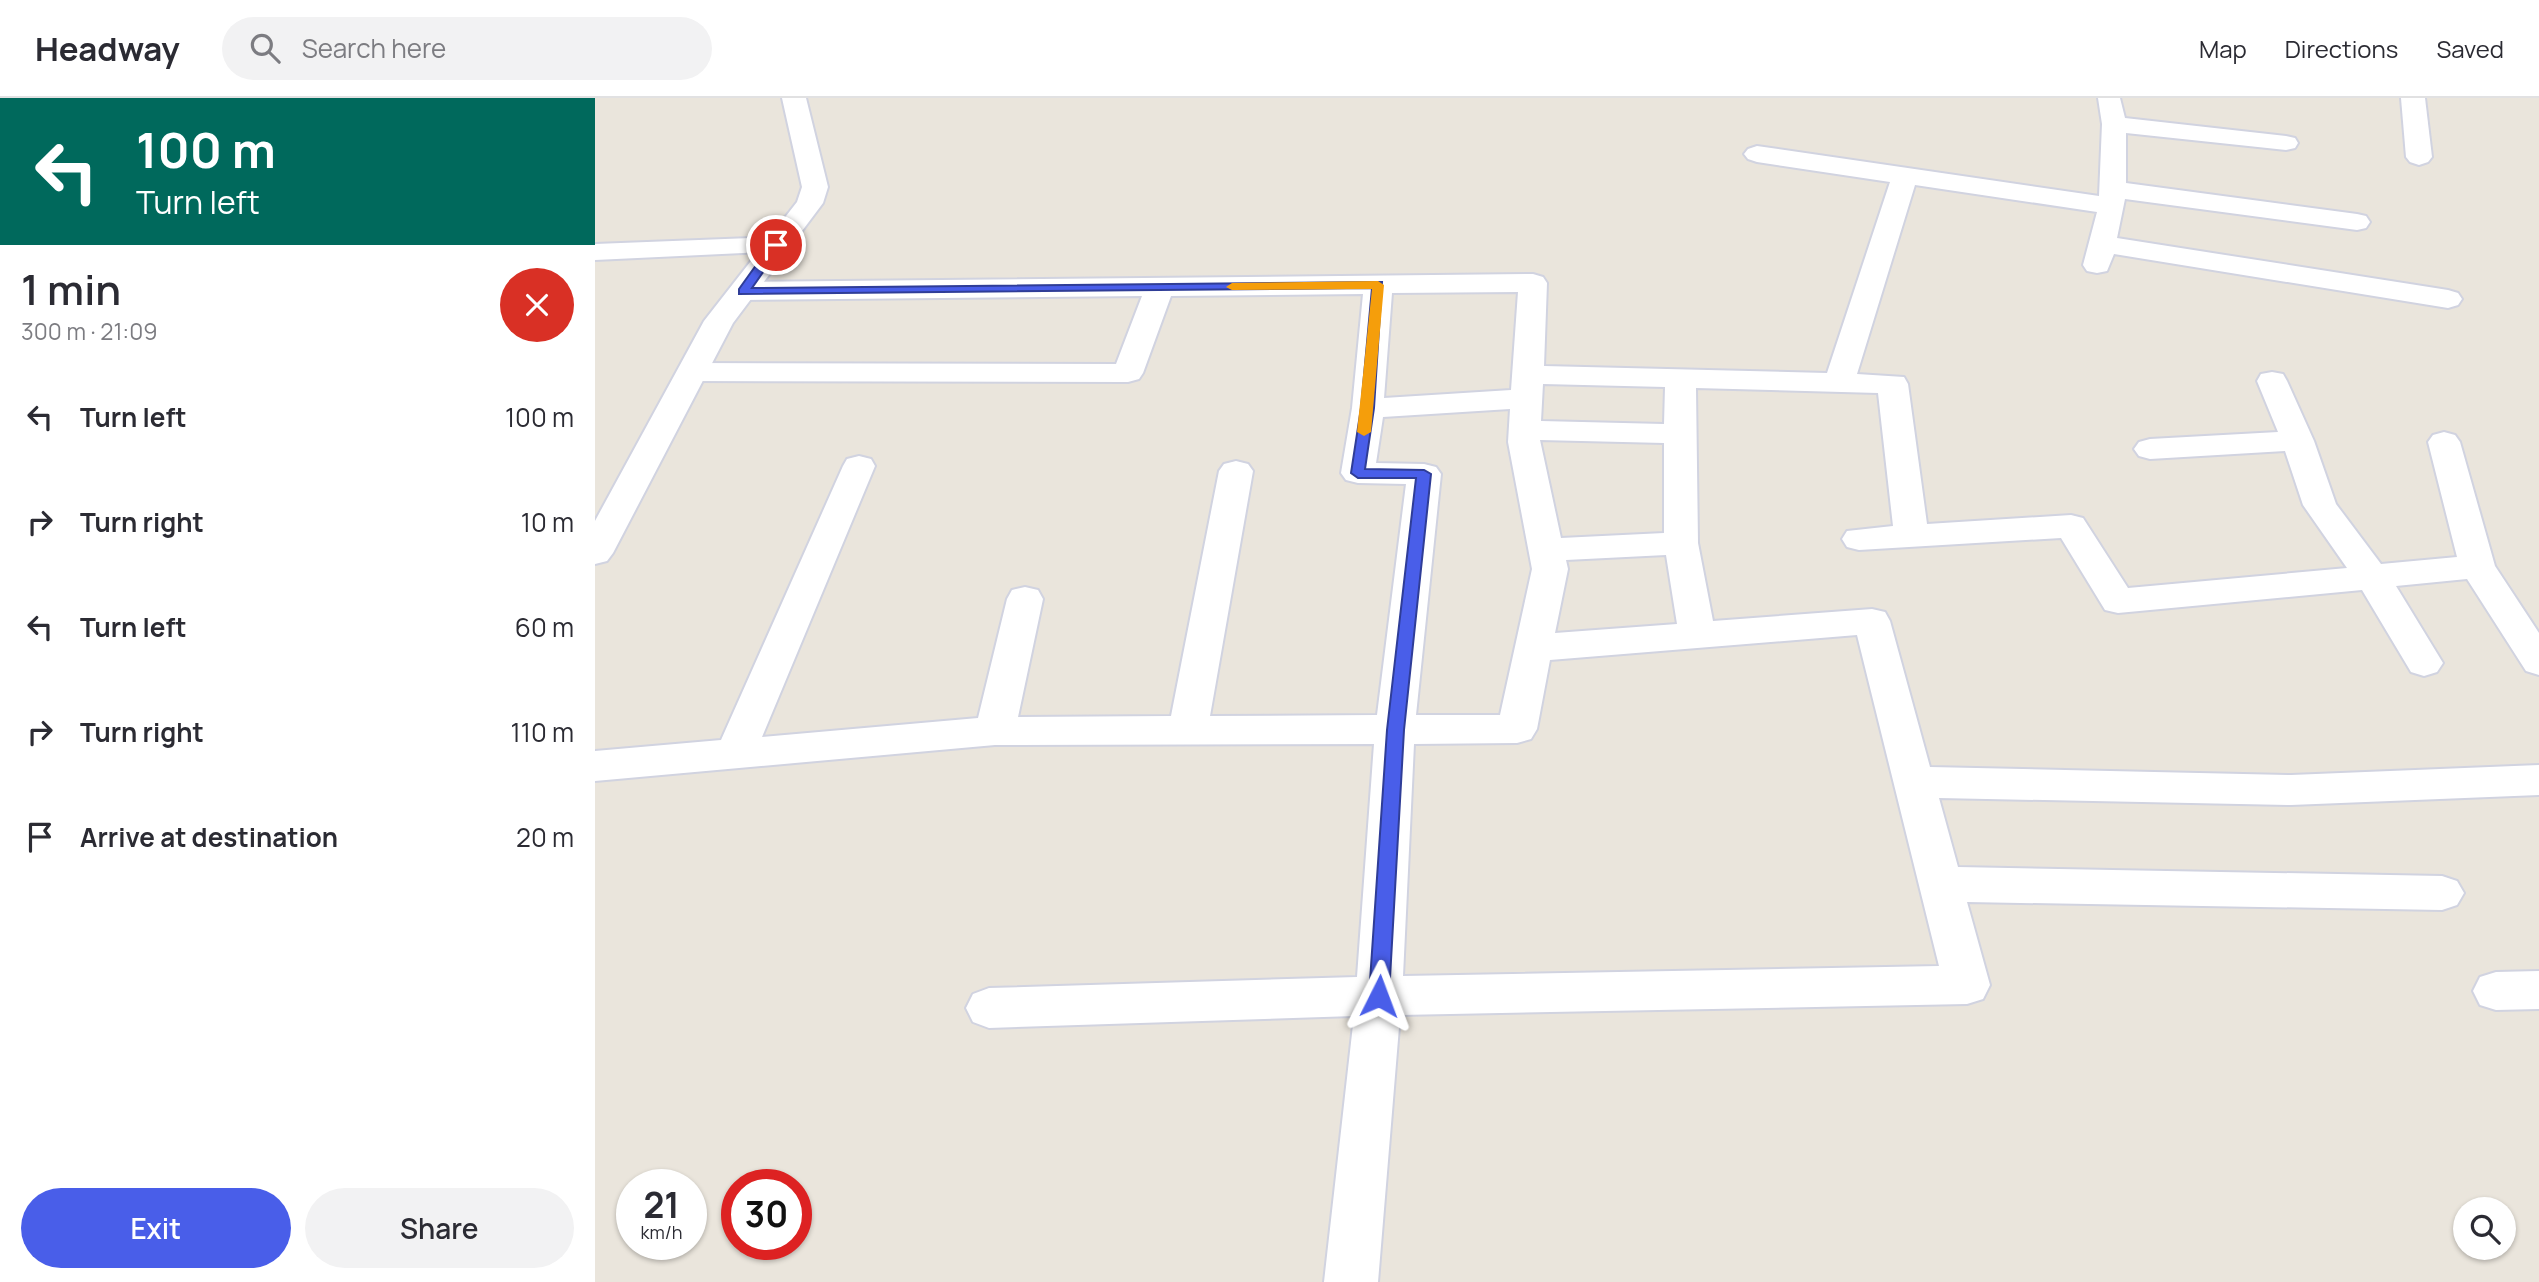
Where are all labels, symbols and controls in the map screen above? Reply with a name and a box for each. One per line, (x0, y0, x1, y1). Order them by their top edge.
search box (222, 17, 712, 80)
text: Headway (35, 26, 180, 71)
icon: search (246, 29, 284, 67)
text: Search here (302, 30, 446, 66)
text: Map (2199, 32, 2247, 65)
text: Directions (2285, 32, 2398, 65)
text: Saved (2436, 32, 2504, 65)
text: 100 m (136, 116, 276, 183)
icon: left (21, 126, 112, 217)
text: Turn left (136, 180, 260, 224)
pin (746, 215, 806, 275)
icon: arrive (757, 226, 795, 264)
text: 1 min (21, 260, 121, 318)
button: close (500, 268, 574, 342)
text: 300 m · 21:09 (21, 315, 158, 347)
icon: left (21, 398, 59, 436)
text: Turn left (80, 399, 187, 435)
text: 100 m (505, 399, 574, 435)
icon: right (21, 503, 59, 541)
text: Turn right (80, 504, 204, 540)
text: 10 m (521, 504, 574, 540)
icon: left (21, 608, 59, 646)
text: Turn left (80, 609, 187, 645)
text: 60 m (515, 609, 574, 645)
icon: right (21, 713, 59, 751)
text: Turn right (80, 714, 204, 750)
text: 110 m (511, 714, 574, 750)
icon: arrive (21, 818, 59, 856)
text: Arrive at destination (80, 819, 338, 855)
text: 20 m (516, 819, 574, 855)
position arrow (1342, 959, 1416, 1033)
speed limit sign: 30 (721, 1169, 812, 1260)
text: 21 (643, 1181, 680, 1229)
button: Exit (21, 1188, 291, 1268)
button: Share (305, 1188, 574, 1268)
map controls (2453, 1197, 2516, 1260)
button: search (2453, 1197, 2516, 1260)
text: km/h (641, 1220, 682, 1244)

